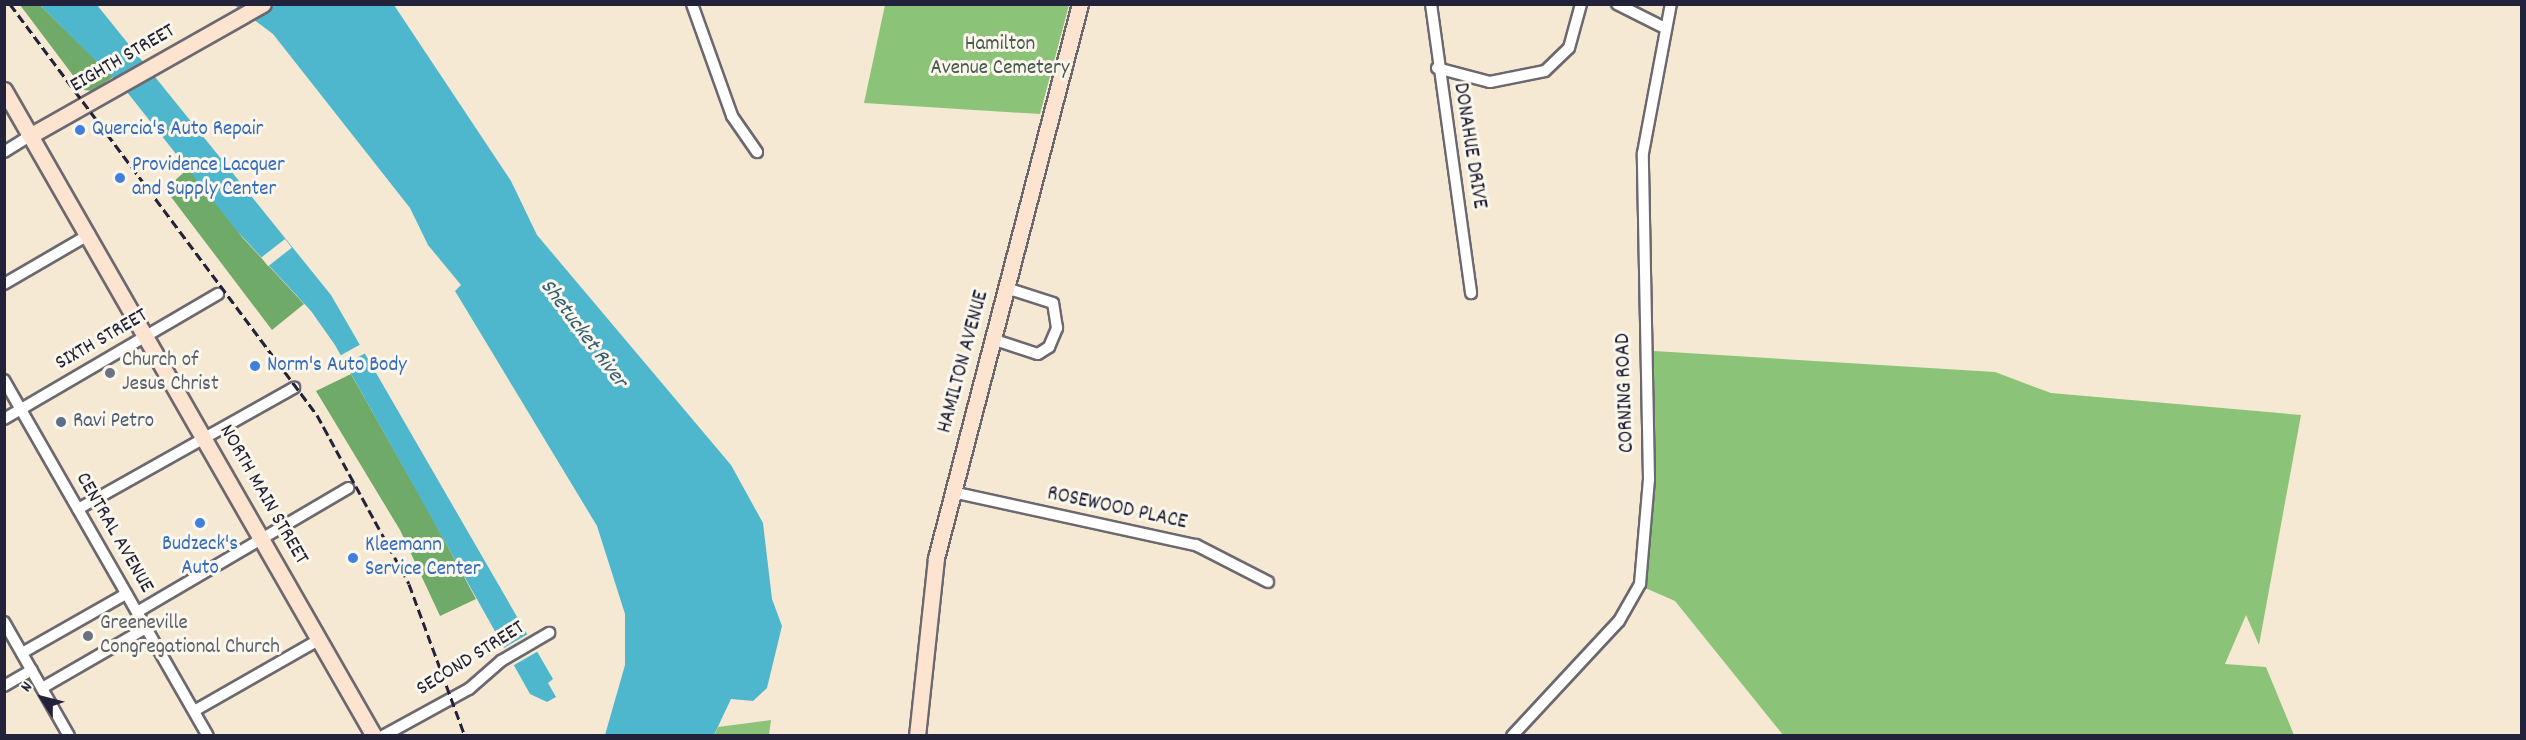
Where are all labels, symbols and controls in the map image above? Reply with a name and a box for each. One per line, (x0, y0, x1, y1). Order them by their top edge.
street label: EIGHTH STREET (66, 19, 180, 99)
park label: Hamilton Avenue Cemetery (931, 32, 1069, 82)
street label: DONAHUE DRIVE (1447, 81, 1491, 211)
place label: Quercia's Auto Repair (92, 117, 263, 143)
marker: Quercia's Auto Repair (73, 123, 87, 137)
place label: Providence Lacquer and Supply Center (132, 153, 285, 203)
marker: Providence Lacquer and Supply Center (113, 171, 127, 185)
water label: Shetucket River (533, 274, 633, 394)
street label: HAMILTON AVENUE (933, 288, 995, 436)
street label: SIXTH STREET (51, 303, 153, 377)
street label: CORNING ROAD (1611, 333, 1641, 453)
place label: Church of Jesus Christ (122, 348, 219, 398)
place label: Norm's Auto Body (267, 353, 407, 379)
marker: Norm's Auto Body (248, 359, 262, 373)
marker: Church of Jesus Christ (103, 366, 117, 380)
place label: Ravi Petro (73, 409, 154, 435)
marker: Ravi Petro (54, 415, 68, 429)
street label: NORTH MAIN STREET (213, 421, 313, 569)
street label: CENTRAL AVENUE (69, 468, 159, 598)
street label: ROSEWOOD PLACE (1045, 482, 1189, 536)
marker: Budzeck's Auto (193, 516, 207, 530)
place label: Budzeck's Auto (162, 532, 238, 582)
place label: Kleemann Service Center (365, 533, 480, 583)
marker: Kleemann Service Center (346, 551, 360, 565)
place label: Greeneville Congregational Church (100, 611, 280, 661)
street label: SECOND STREET (412, 616, 530, 702)
marker: Greeneville Congregational Church (81, 629, 95, 643)
north arrow (12, 668, 72, 728)
text: N (15, 677, 39, 697)

